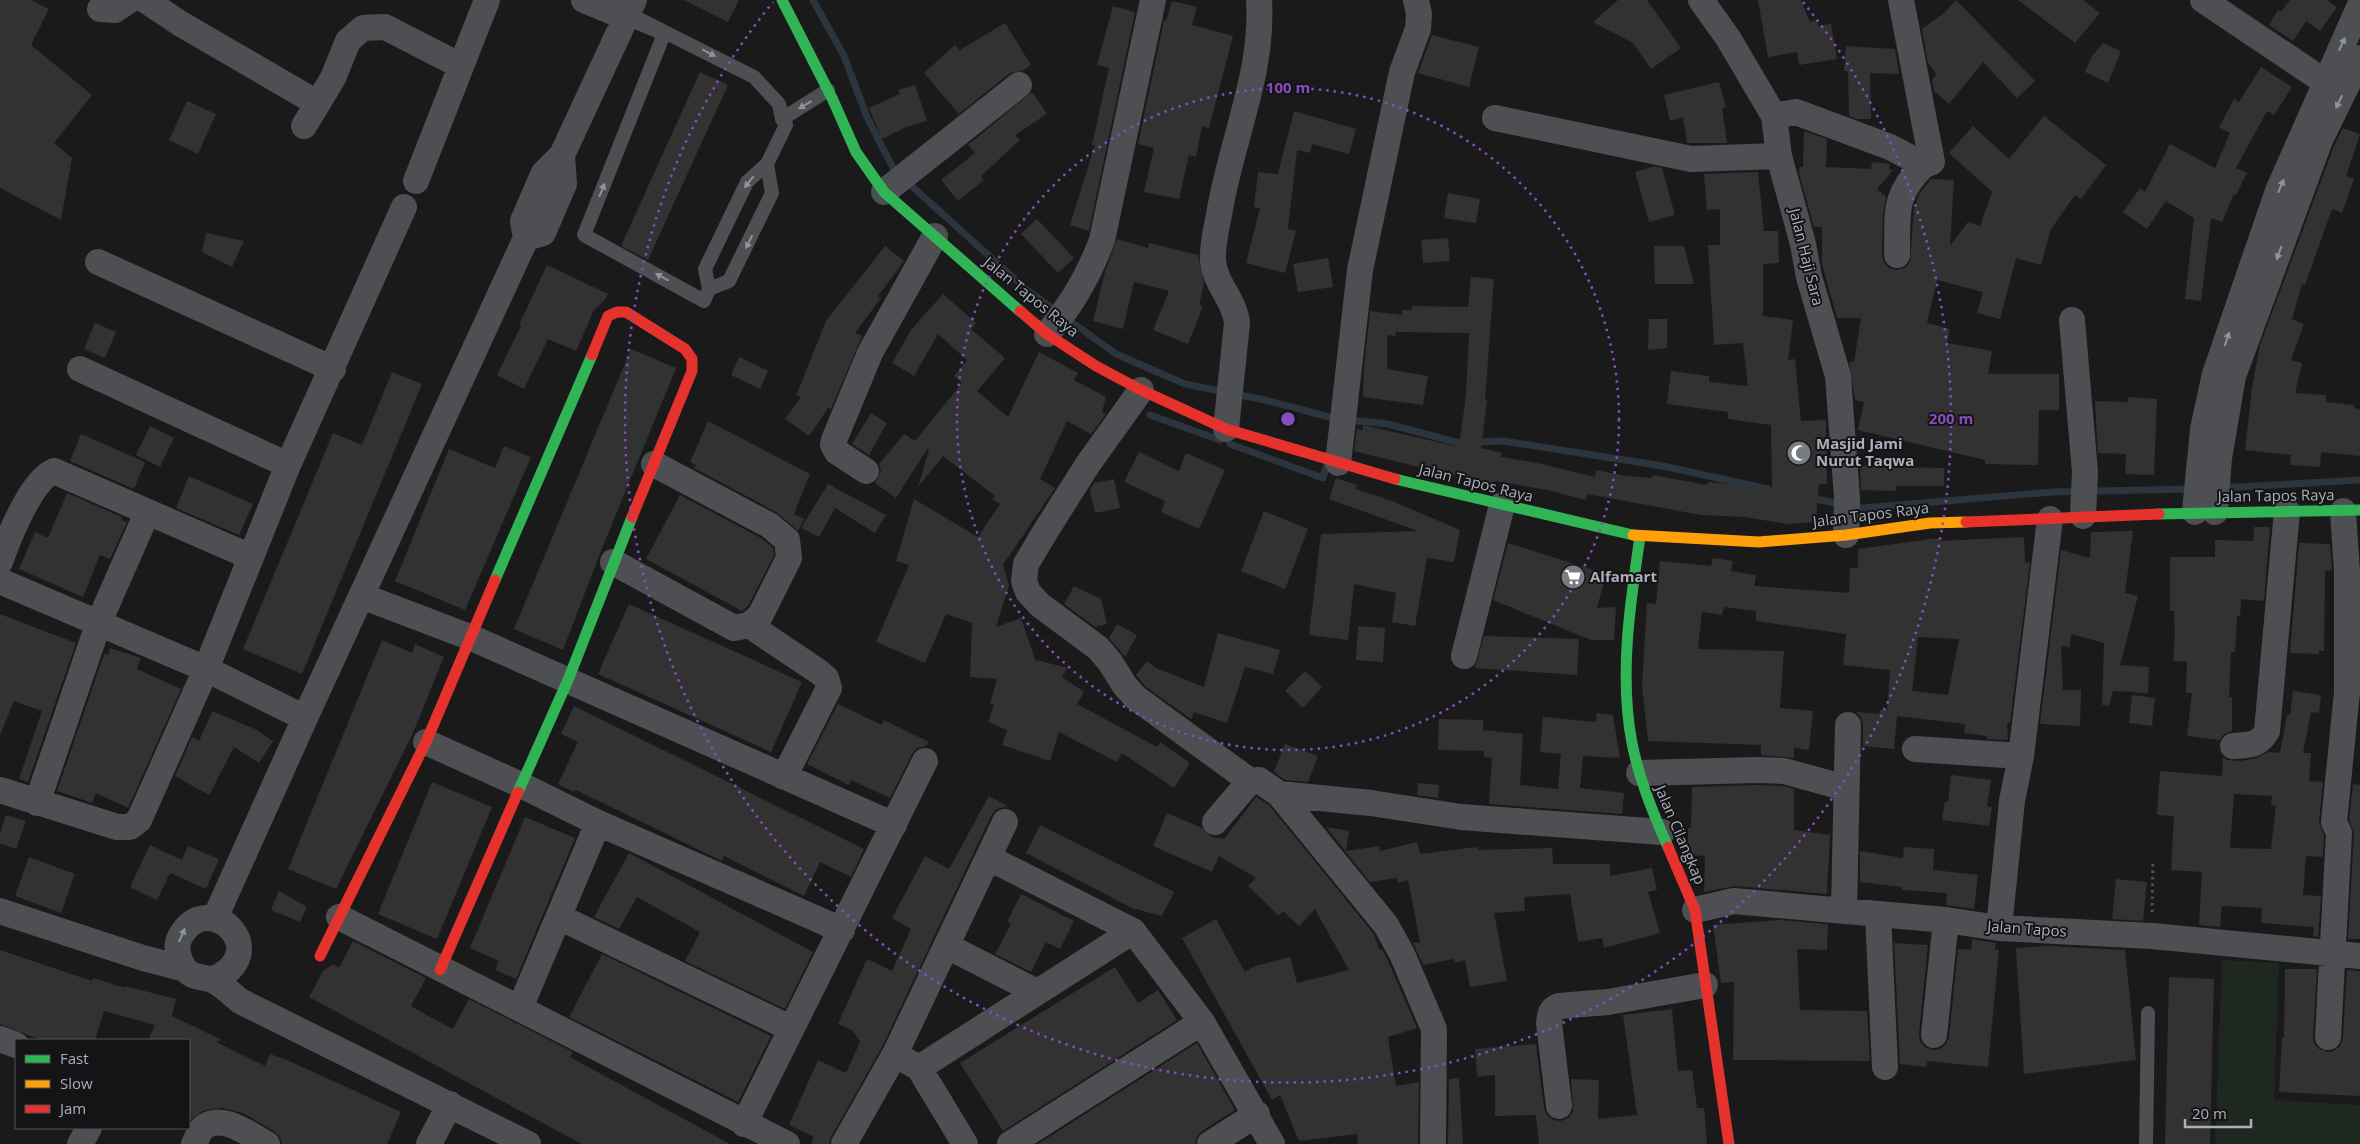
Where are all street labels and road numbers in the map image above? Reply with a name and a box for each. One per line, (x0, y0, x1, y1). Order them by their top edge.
street label: Jalan Haji Sara (1785, 204, 1829, 307)
street label: Jalan Tapos Raya (978, 250, 1083, 341)
street label: Jalan Tapos Raya (1415, 458, 1535, 506)
street label: Jalan Tapos Raya (2215, 484, 2335, 506)
street label: Jalan Tapos Raya (1810, 497, 1930, 531)
street label: Jalan Cilangkap (1650, 780, 1711, 887)
street label: Jalan Tapos (1985, 915, 2067, 941)

